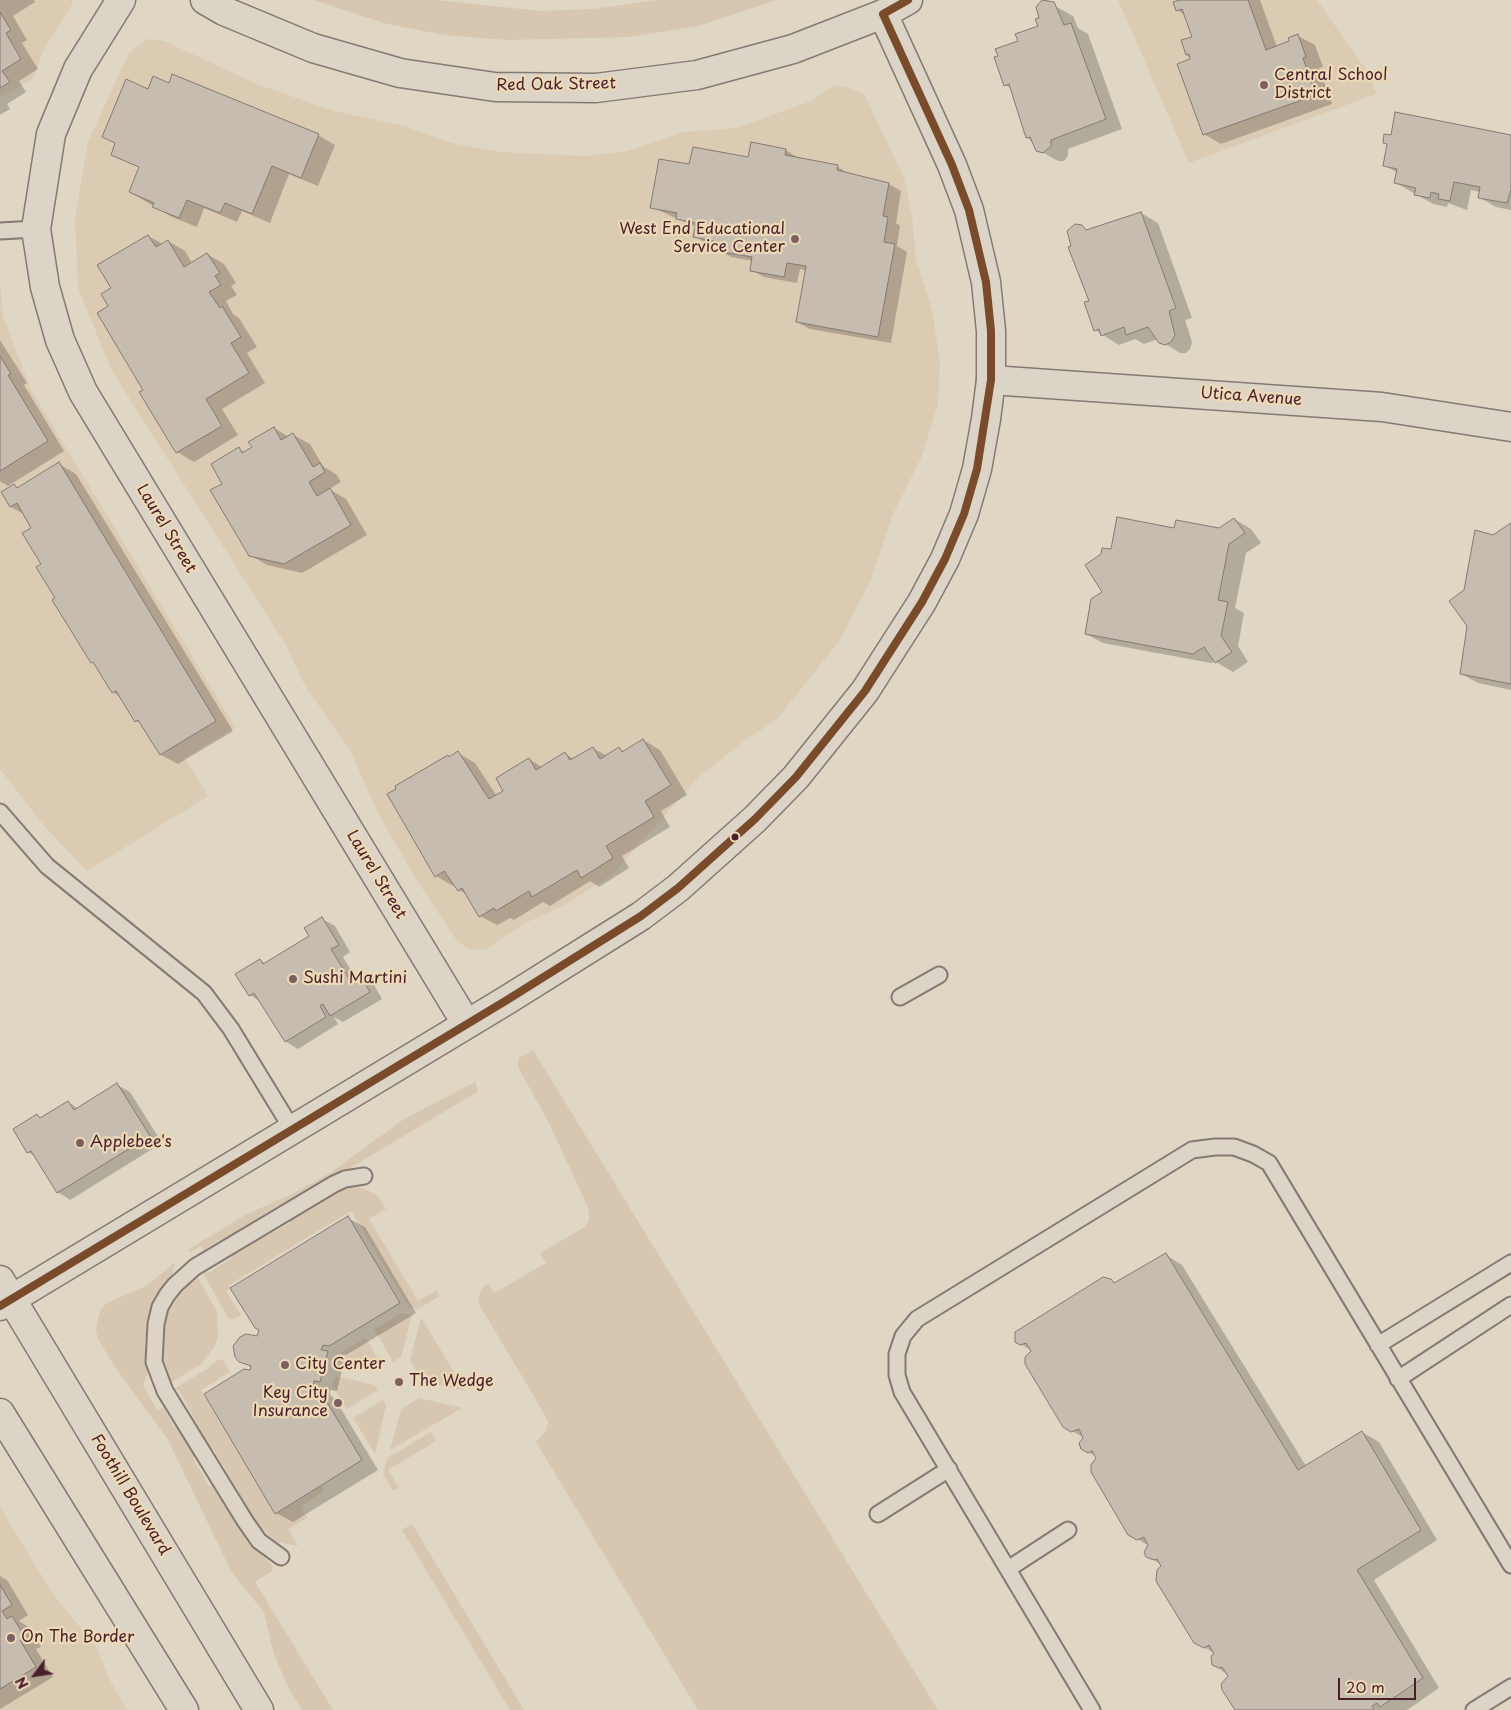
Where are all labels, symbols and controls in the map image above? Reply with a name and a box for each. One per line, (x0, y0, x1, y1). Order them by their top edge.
place label: Central School District (1274, 66, 1388, 104)
street label: Red Oak Street (496, 74, 616, 96)
marker: Central School District (1258, 79, 1270, 91)
place label: West End Educational Service Center (619, 220, 785, 258)
marker: West End Educational Service Center (789, 233, 801, 245)
street label: Utica Avenue (1200, 384, 1302, 410)
street label: Laurel Street (132, 481, 200, 577)
street label: Laurel Street (342, 827, 410, 923)
unlabelled marker (730, 832, 740, 842)
place label: Sushi Martini (303, 969, 407, 989)
marker: Sushi Martini (287, 973, 299, 985)
place label: Applebee's (90, 1133, 172, 1153)
marker: Applebee's (74, 1137, 86, 1149)
place label: City Center (295, 1355, 385, 1375)
marker: City Center (279, 1359, 291, 1371)
place label: The Wedge (409, 1372, 493, 1392)
marker: The Wedge (393, 1376, 405, 1388)
place label: Key City Insurance (253, 1384, 328, 1422)
marker: Key City Insurance (332, 1397, 344, 1409)
street label: Foothill Boulevard (86, 1431, 174, 1559)
place label: On The Border (21, 1628, 134, 1648)
marker: On The Border (5, 1632, 17, 1644)
north arrow (10, 1650, 60, 1700)
scale bar (1341, 1668, 1418, 1700)
text: N (10, 1673, 34, 1693)
text: 20 m (1346, 1675, 1385, 1698)

